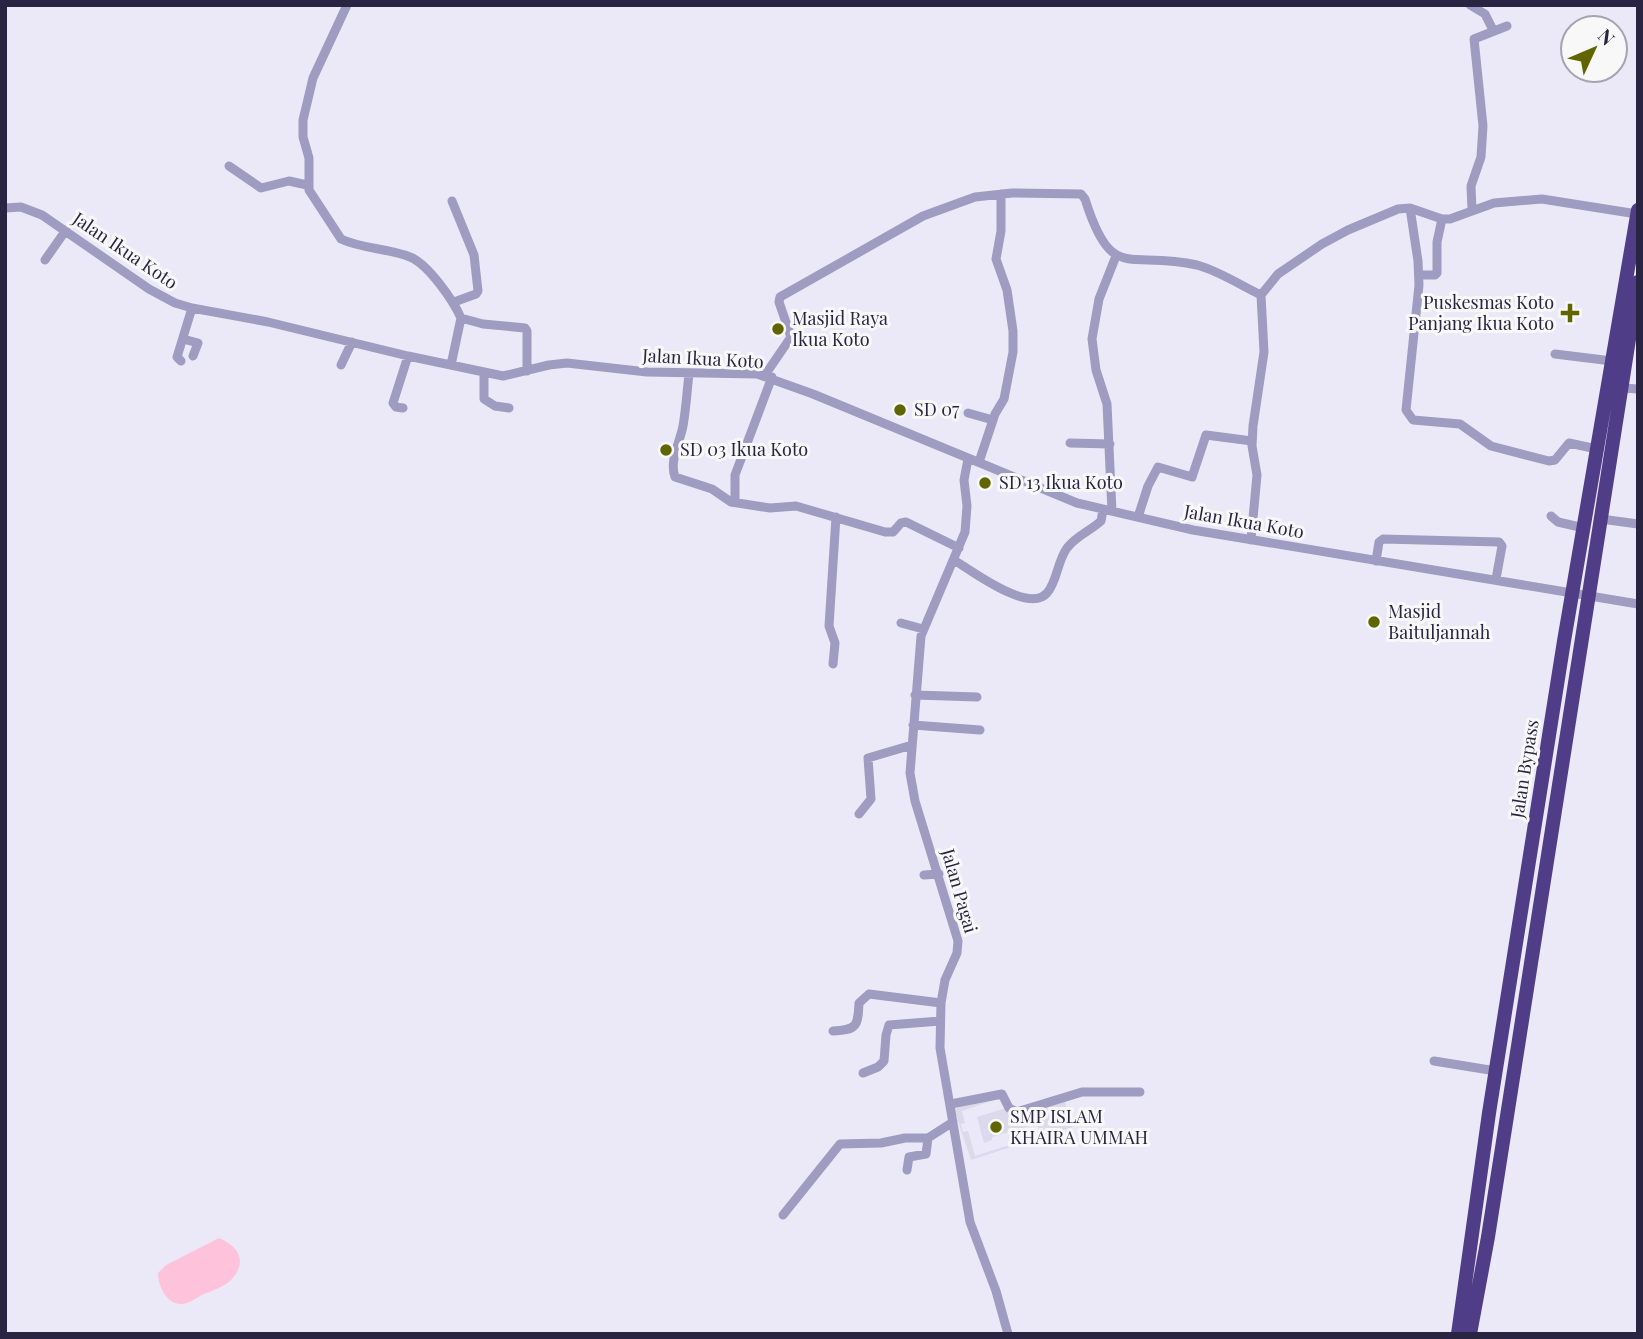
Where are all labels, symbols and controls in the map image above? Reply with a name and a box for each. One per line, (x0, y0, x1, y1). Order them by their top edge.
north arrow (1559, 14, 1629, 84)
text: N (1593, 23, 1621, 51)
street label: Jalan Ikua Koto (68, 206, 183, 294)
place label: Puskesmas Koto Panjang Ikua Koto (1408, 290, 1554, 335)
marker: Puskesmas Koto Panjang Ikua Koto (1560, 303, 1580, 323)
place label: Masjid Raya Ikua Koto (792, 306, 888, 351)
marker: Masjid Raya Ikua Koto (770, 321, 786, 337)
street label: Jalan Ikua Koto (641, 343, 764, 373)
place label: SD 07 (914, 397, 960, 421)
marker: SD 07 (892, 402, 908, 418)
place label: SD 03 Ikua Koto (680, 437, 808, 461)
marker: SD 03 Ikua Koto (658, 442, 674, 458)
place label: SD 13 Ikua Koto (999, 470, 1123, 494)
marker: SD 13 Ikua Koto (977, 475, 993, 491)
street label: Jalan Ikua Koto (1181, 498, 1306, 543)
place label: Masjid Baituljannah (1388, 599, 1491, 644)
marker: Masjid Baituljannah (1366, 614, 1382, 630)
street label: Jalan Bypass (1504, 718, 1544, 821)
street label: Jalan Pagai (936, 845, 983, 936)
place label: SMP ISLAM KHAIRA UMMAH (1010, 1104, 1148, 1149)
marker: SMP ISLAM KHAIRA UMMAH (988, 1119, 1004, 1135)

